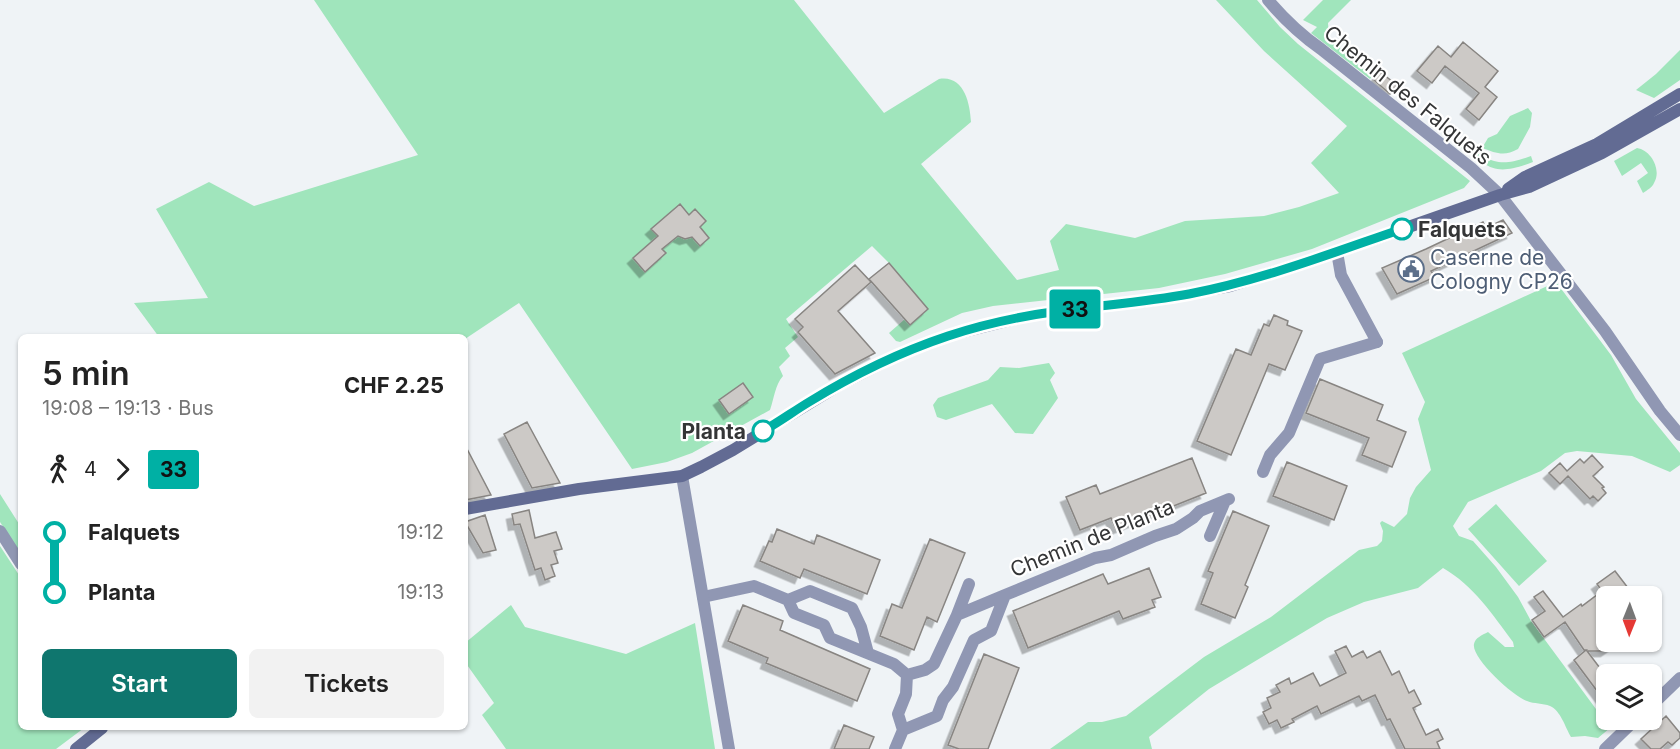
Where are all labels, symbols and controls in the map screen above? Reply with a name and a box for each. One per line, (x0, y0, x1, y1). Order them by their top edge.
street label: Chemin des Falquets (1319, 20, 1497, 170)
place label: Falquets (1418, 217, 1506, 242)
marker: Falquets (1391, 218, 1413, 240)
place label: Caserne de Cologny CP26 (1430, 245, 1573, 294)
public building icon: Caserne de Cologny CP26 (1396, 254, 1426, 284)
line badge: 33 (1048, 290, 1102, 328)
text: 33 (1061, 297, 1089, 322)
text: 5 min (42, 353, 130, 393)
text: CHF 2.25 (344, 372, 444, 398)
text: 19:08 – 19:13 · Bus (42, 396, 214, 420)
place label: Planta (681, 419, 746, 444)
marker: Planta (752, 420, 774, 442)
icon: walk (42, 453, 75, 486)
icon: forward (106, 453, 139, 486)
text: 4 (84, 457, 97, 481)
text: 33 (160, 457, 187, 482)
street label: Chemin de Planta (1007, 494, 1177, 582)
text: Falquets (88, 519, 180, 545)
text: 19:12 (397, 520, 444, 544)
text: Planta (88, 579, 156, 605)
text: 19:13 (397, 580, 444, 604)
north arrow (1596, 586, 1662, 652)
map controls (1596, 586, 1662, 730)
button: Start (42, 649, 237, 718)
button: Tickets (249, 649, 444, 718)
button: layers (1596, 664, 1662, 730)

